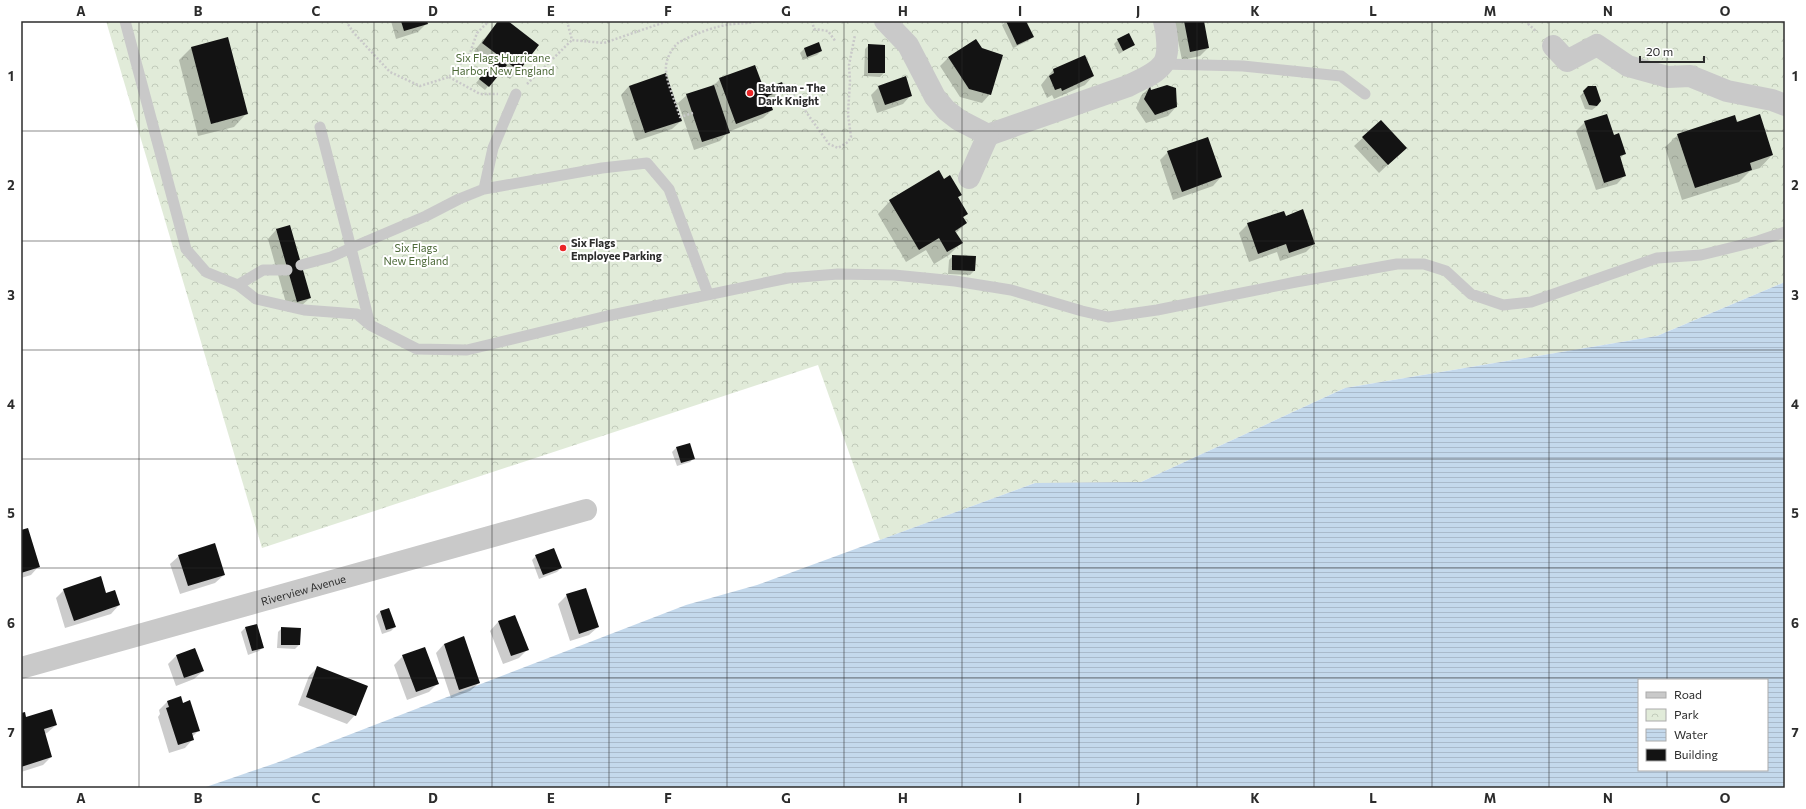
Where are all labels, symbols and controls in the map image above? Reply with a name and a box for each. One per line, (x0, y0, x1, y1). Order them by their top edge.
text: A (76, 3, 86, 19)
text: B (194, 3, 203, 19)
text: C (312, 3, 321, 19)
text: D (428, 3, 438, 19)
text: E (547, 3, 555, 19)
text: F (664, 3, 672, 19)
text: G (781, 3, 791, 19)
text: H (898, 3, 908, 19)
text: I (1018, 3, 1022, 19)
text: J (1136, 3, 1140, 19)
text: K (1250, 3, 1260, 19)
text: L (1369, 3, 1377, 19)
text: M (1484, 3, 1496, 19)
text: N (1603, 3, 1613, 19)
text: O (1720, 3, 1731, 19)
scale bar (1640, 38, 1704, 64)
text: 20 m (1646, 44, 1673, 58)
park label: Six Flags Hurricane Harbor New England (452, 51, 554, 77)
text: 1 (8, 68, 14, 84)
text: 1 (1792, 68, 1798, 84)
place label: Batman - The Dark Knight (758, 81, 826, 107)
marker: Batman - The Dark Knight (745, 88, 755, 98)
text: 2 (7, 177, 15, 193)
text: 2 (1791, 177, 1799, 193)
place label: Six Flags Employee Parking (571, 236, 662, 262)
park label: Six Flags New England (384, 241, 448, 267)
marker: Six Flags Employee Parking (558, 243, 568, 253)
text: 3 (7, 287, 15, 303)
text: 3 (1791, 287, 1799, 303)
text: 4 (7, 396, 15, 412)
text: 4 (1791, 396, 1799, 412)
text: 5 (7, 505, 15, 521)
text: 5 (1791, 505, 1799, 521)
street label: Riverview Avenue (259, 571, 347, 607)
text: 6 (7, 615, 15, 631)
text: 6 (1791, 615, 1799, 631)
legend (1638, 679, 1768, 771)
text: Road (1674, 687, 1702, 701)
text: Park (1674, 707, 1700, 721)
text: 7 (7, 724, 15, 740)
text: 7 (1791, 724, 1799, 740)
text: Water (1674, 727, 1708, 741)
text: Building (1674, 747, 1718, 761)
text: A (76, 790, 86, 806)
text: B (194, 790, 203, 806)
text: C (312, 790, 321, 806)
text: D (428, 790, 438, 806)
text: E (547, 790, 555, 806)
text: F (664, 790, 672, 806)
text: G (781, 790, 791, 806)
text: H (898, 790, 908, 806)
text: I (1018, 790, 1022, 806)
text: J (1136, 790, 1140, 806)
text: K (1250, 790, 1260, 806)
text: L (1369, 790, 1377, 806)
text: M (1484, 790, 1496, 806)
text: N (1603, 790, 1613, 806)
text: O (1720, 790, 1731, 806)

